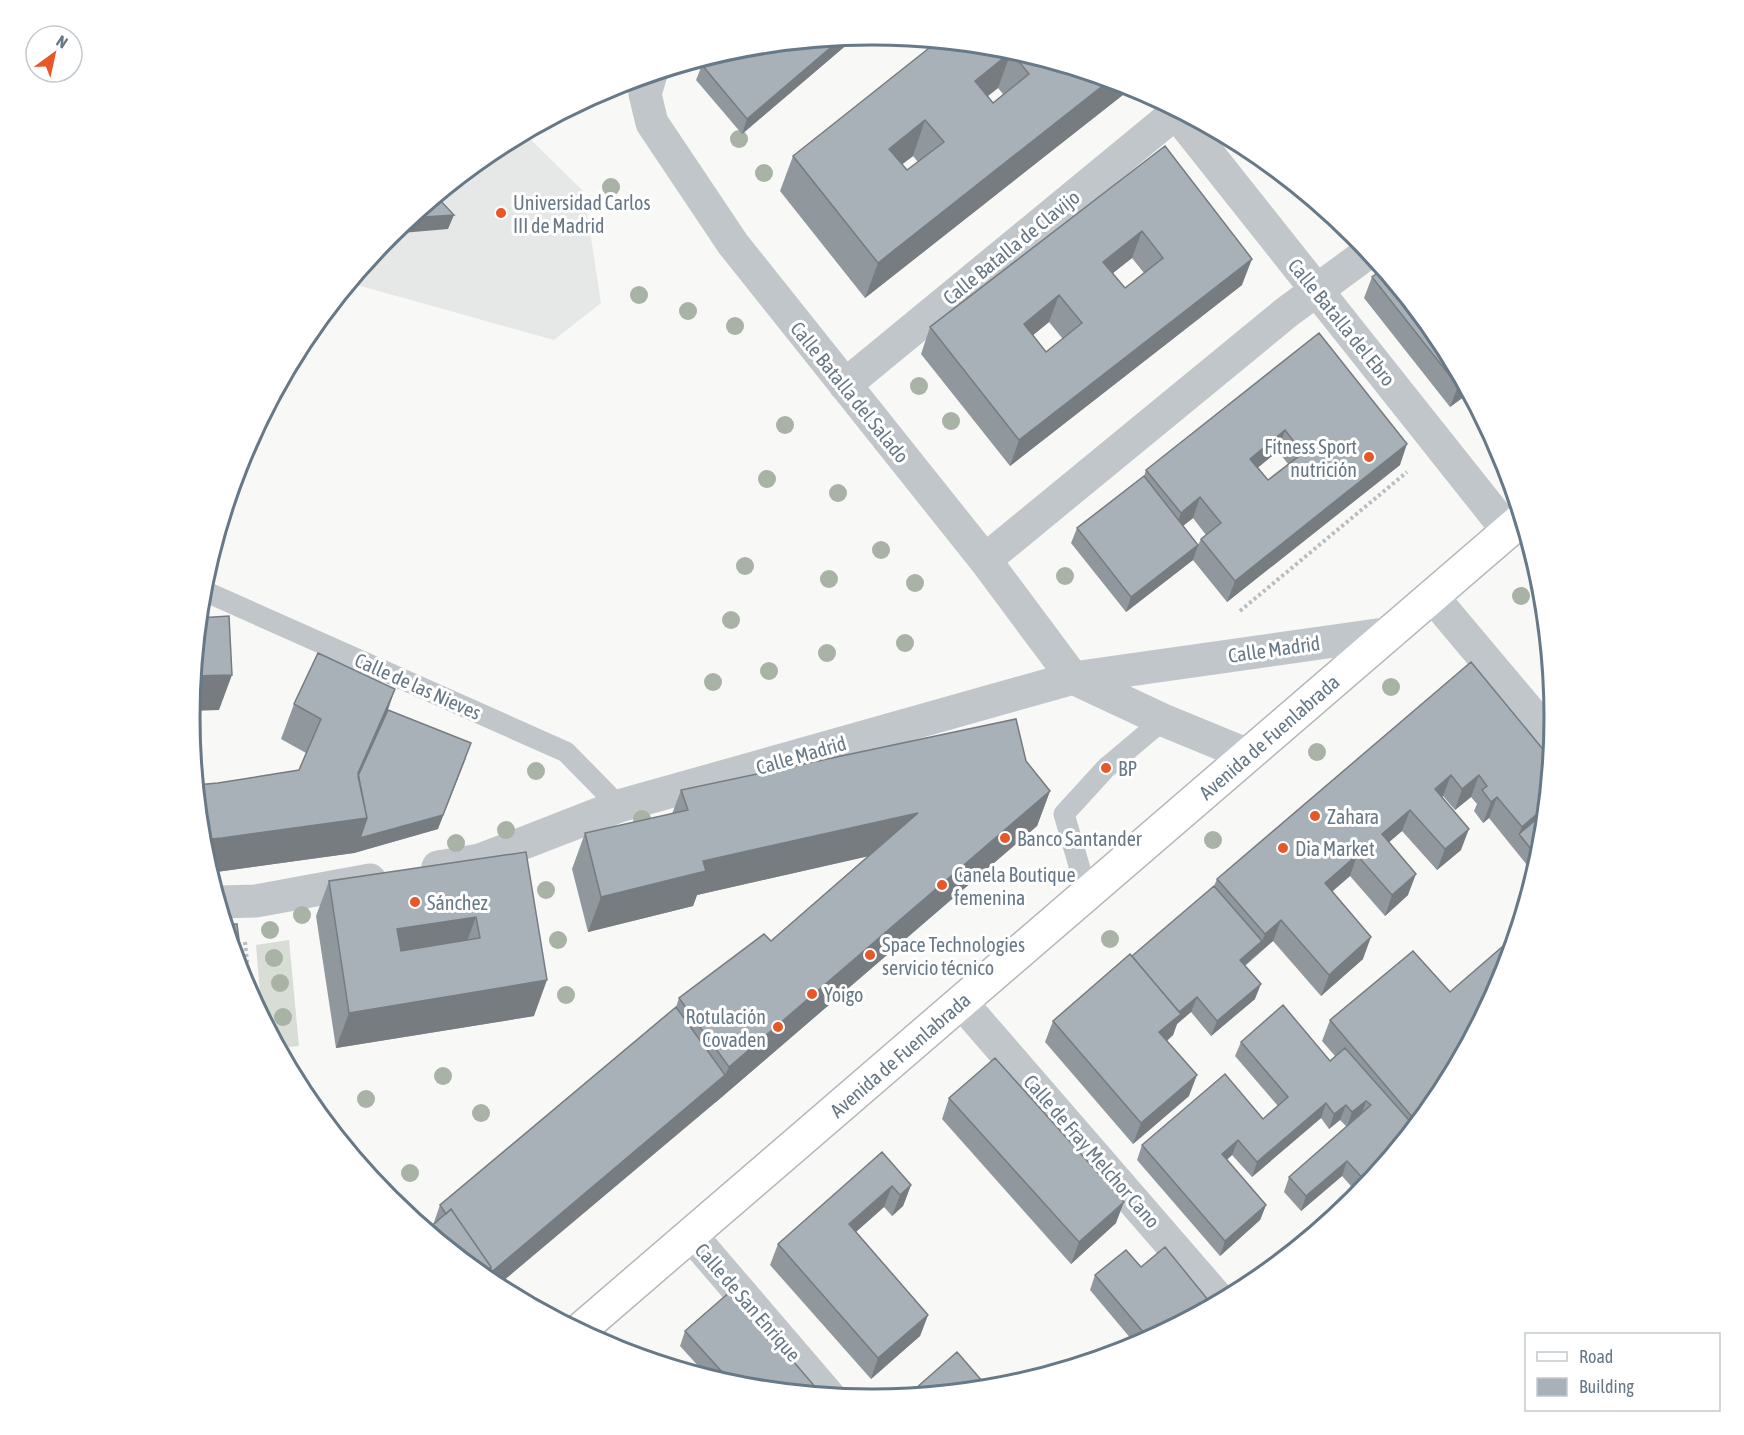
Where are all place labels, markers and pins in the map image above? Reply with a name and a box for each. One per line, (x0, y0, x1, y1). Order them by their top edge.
place label: Universidad Carlos III de Madrid (513, 191, 651, 237)
marker: Universidad Carlos III de Madrid (494, 206, 508, 220)
place label: Fitness Sport nutrición (1264, 435, 1357, 481)
marker: Fitness Sport nutrición (1362, 450, 1376, 464)
place label: BP (1118, 757, 1137, 780)
marker: BP (1099, 761, 1113, 775)
place label: Zahara (1327, 805, 1379, 828)
marker: Zahara (1308, 809, 1322, 823)
place label: Banco Santander (1017, 827, 1143, 850)
marker: Banco Santander (998, 831, 1012, 845)
place label: Dia Market (1295, 837, 1375, 860)
marker: Dia Market (1276, 841, 1290, 855)
place label: Canela Boutique femenina (954, 863, 1076, 909)
marker: Canela Boutique femenina (935, 878, 949, 892)
place label: Sánchez (427, 891, 488, 914)
marker: Sánchez (408, 895, 422, 909)
place label: Space Technologies servicio técnico (882, 933, 1025, 979)
marker: Space Technologies servicio técnico (863, 948, 877, 962)
place label: Yoigo (824, 983, 863, 1006)
marker: Yoigo (805, 987, 819, 1001)
place label: Rotulación Covaden (685, 1005, 766, 1051)
marker: Rotulación Covaden (771, 1020, 785, 1034)

